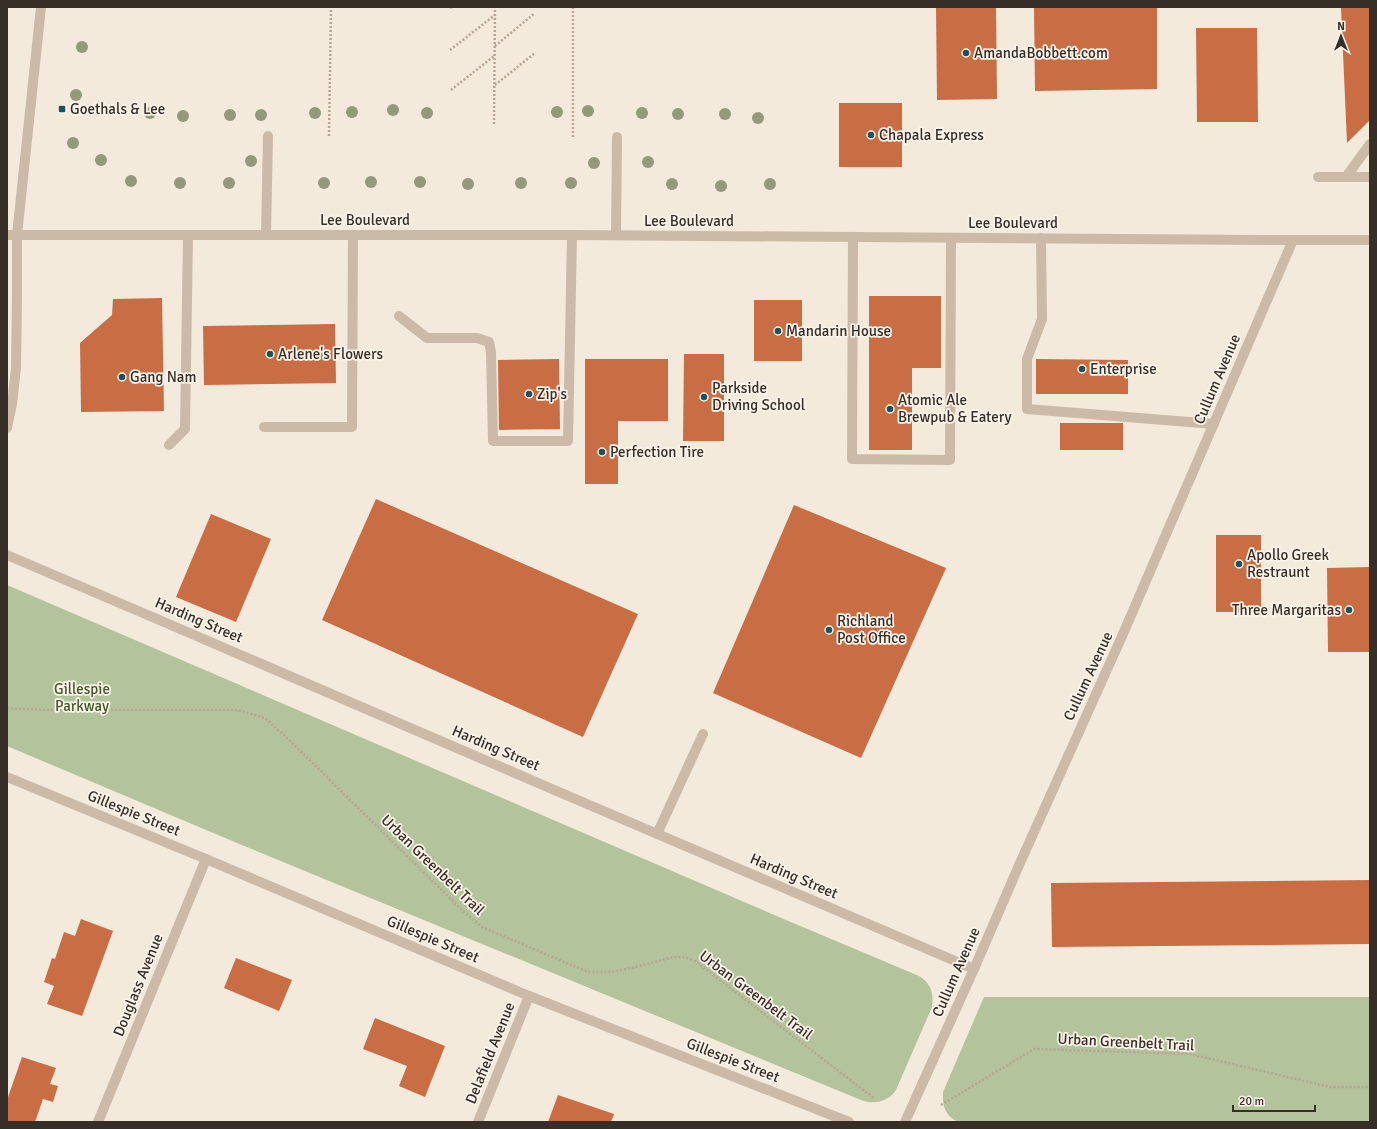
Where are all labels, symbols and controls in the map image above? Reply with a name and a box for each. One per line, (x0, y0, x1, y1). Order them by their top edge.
north arrow (1321, 16, 1361, 56)
text: N (1337, 20, 1345, 33)
place label: AmandaBobbett.com (974, 44, 1108, 62)
marker: AmandaBobbett.com (961, 48, 971, 58)
place label: Goethals & Lee (70, 100, 165, 118)
marker: Goethals & Lee (57, 104, 67, 114)
place label: Chapala Express (879, 126, 984, 144)
marker: Chapala Express (866, 130, 876, 140)
street label: Lee Boulevard (320, 211, 410, 229)
street label: Lee Boulevard (644, 212, 734, 230)
street label: Lee Boulevard (968, 214, 1058, 232)
place label: Mandarin House (786, 322, 891, 340)
marker: Mandarin House (773, 326, 783, 336)
street label: Cullum Avenue (1190, 331, 1244, 427)
place label: Arlene's Flowers (278, 345, 383, 363)
marker: Arlene's Flowers (265, 349, 275, 359)
place label: Enterprise (1090, 360, 1157, 378)
marker: Enterprise (1077, 364, 1087, 374)
place label: Gang Nam (130, 368, 196, 386)
marker: Gang Nam (117, 372, 127, 382)
place label: Parkside Driving School (712, 379, 805, 414)
place label: Zip's (537, 385, 568, 403)
marker: Zip's (524, 389, 534, 399)
place label: Atomic Ale Brewpub & Eatery (898, 391, 1012, 426)
marker: Parkside Driving School (699, 392, 709, 402)
marker: Atomic Ale Brewpub & Eatery (885, 404, 895, 414)
place label: Perfection Tire (610, 443, 704, 461)
marker: Perfection Tire (597, 447, 607, 457)
place label: Apollo Greek Restraunt (1247, 546, 1329, 581)
marker: Apollo Greek Restraunt (1234, 559, 1244, 569)
street label: Harding Street (152, 593, 246, 647)
place label: Three Margaritas (1232, 601, 1341, 619)
marker: Three Margaritas (1344, 605, 1354, 615)
place label: Richland Post Office (837, 612, 906, 647)
marker: Richland Post Office (824, 625, 834, 635)
street label: Cullum Avenue (1060, 629, 1116, 723)
park label: Gillespie Parkway (54, 680, 110, 715)
street label: Harding Street (449, 721, 543, 775)
street label: Gillespie Street (85, 786, 183, 840)
street label: Urban Greenbelt Trail (377, 811, 489, 919)
street label: Harding Street (747, 849, 841, 903)
street label: Gillespie Street (384, 912, 482, 966)
street label: Cullum Avenue (928, 924, 984, 1020)
street label: Douglass Avenue (109, 931, 167, 1039)
street label: Urban Greenbelt Trail (696, 947, 816, 1043)
street label: Delafield Avenue (461, 1000, 519, 1106)
street label: Urban Greenbelt Trail (1057, 1029, 1195, 1055)
street label: Gillespie Street (684, 1034, 782, 1086)
scale bar (1233, 1087, 1315, 1113)
text: 20 m (1239, 1094, 1264, 1109)

